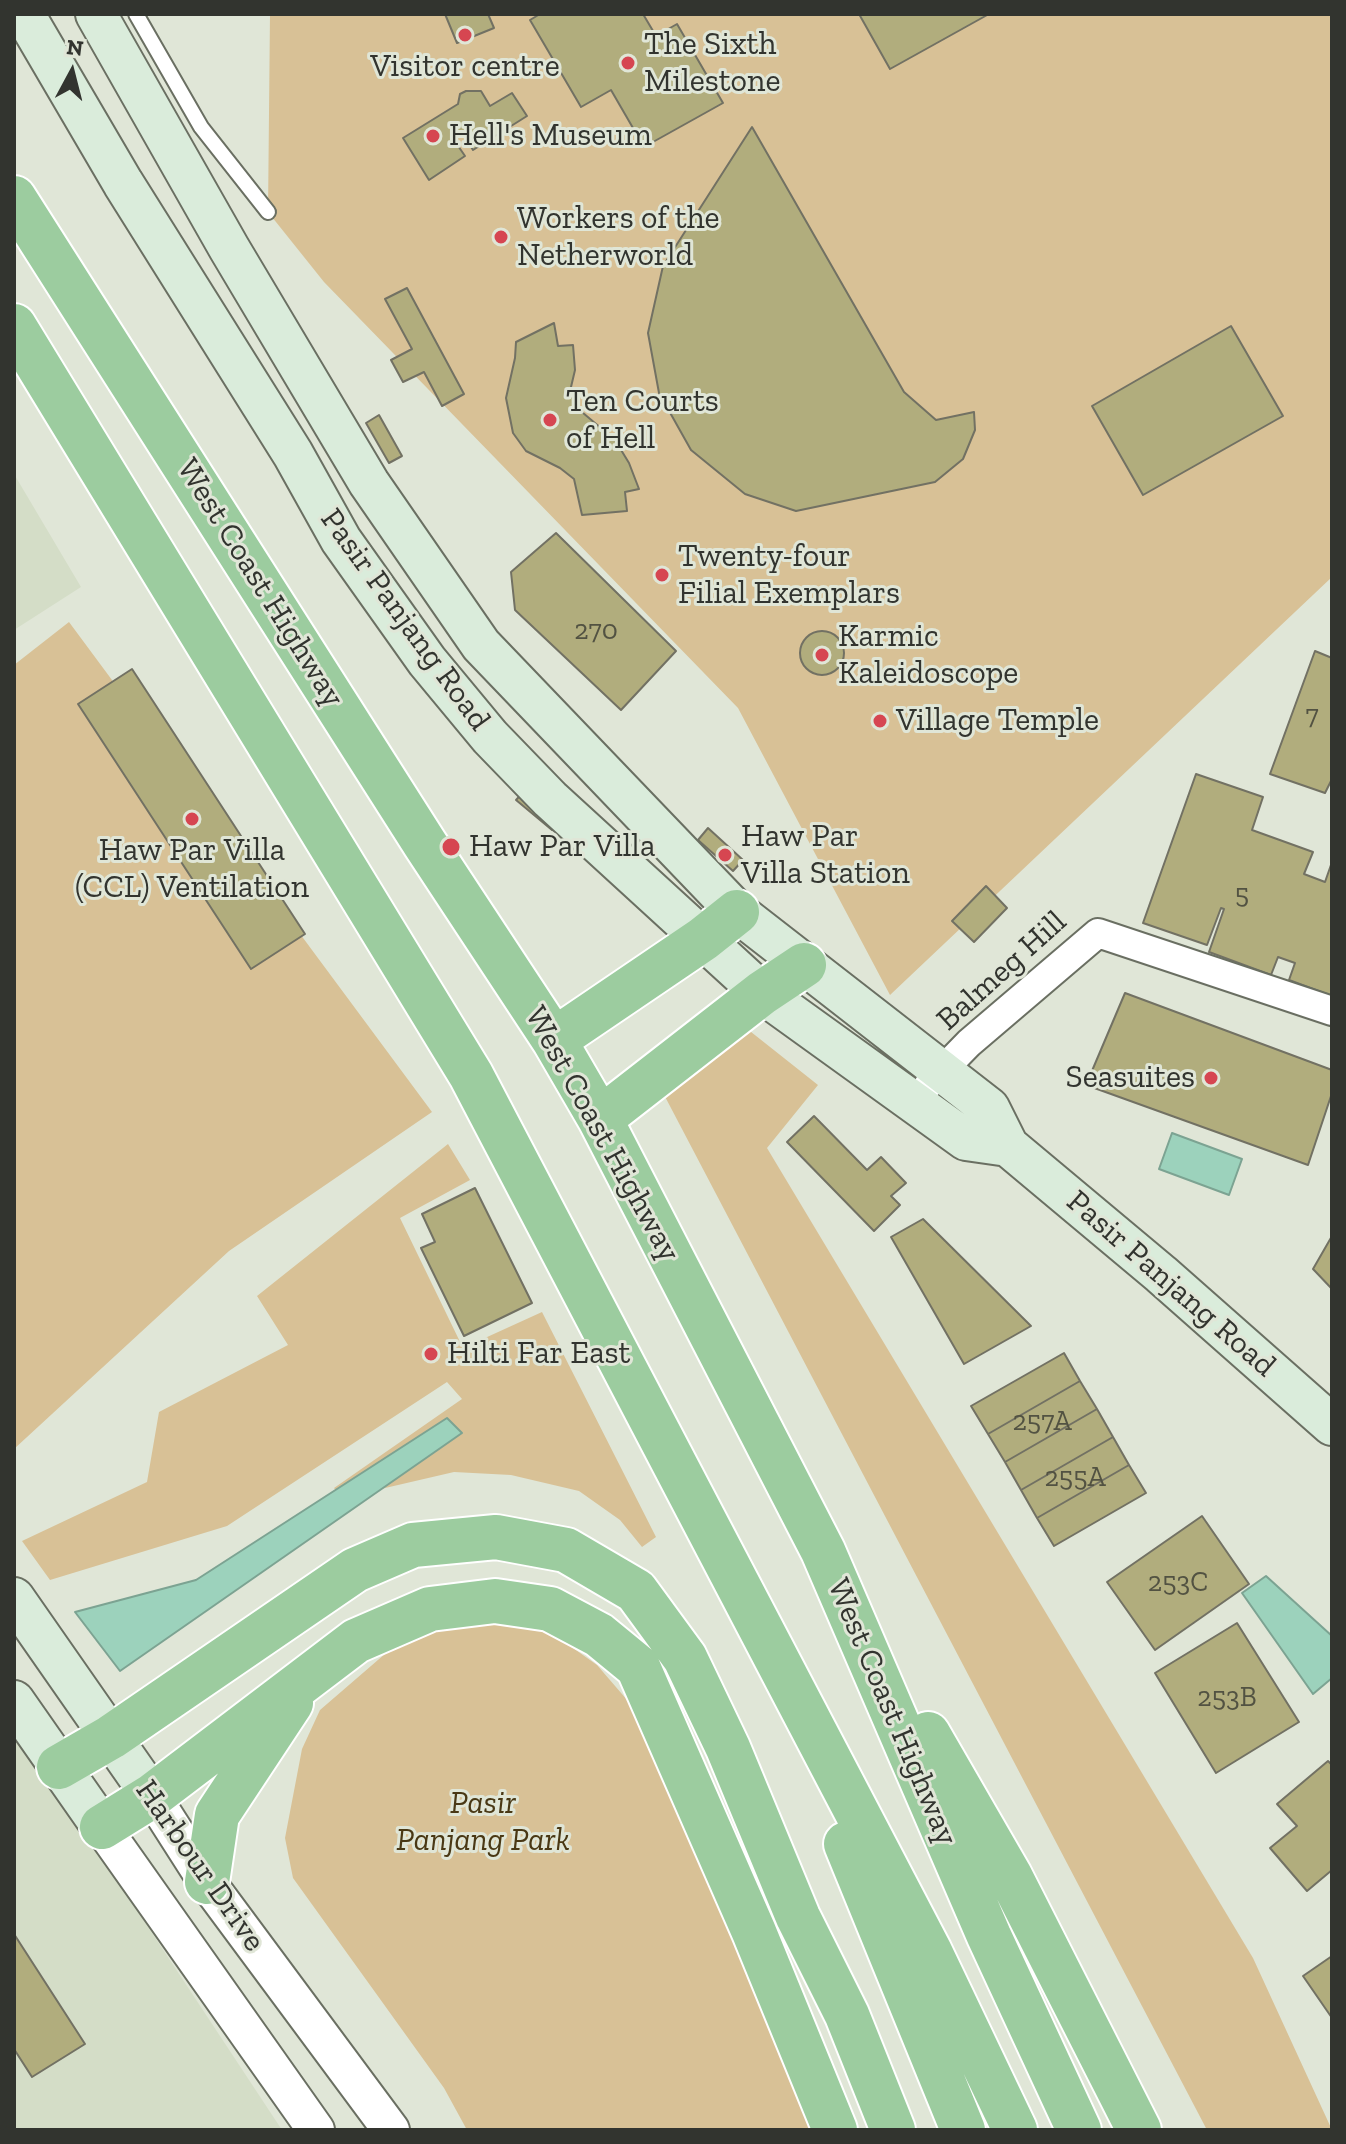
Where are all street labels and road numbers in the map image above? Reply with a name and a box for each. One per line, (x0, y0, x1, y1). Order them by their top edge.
street label: West Coast Highway (168, 452, 352, 714)
street label: Pasir Panjang Road (312, 502, 498, 738)
street label: Balmeg Hill (929, 903, 1075, 1039)
street label: West Coast Highway (516, 1000, 688, 1268)
street label: Pasir Panjang Road (1059, 1183, 1283, 1385)
street label: West Coast Highway (818, 1573, 966, 1851)
street label: Harbour Drive (127, 1773, 273, 1959)

